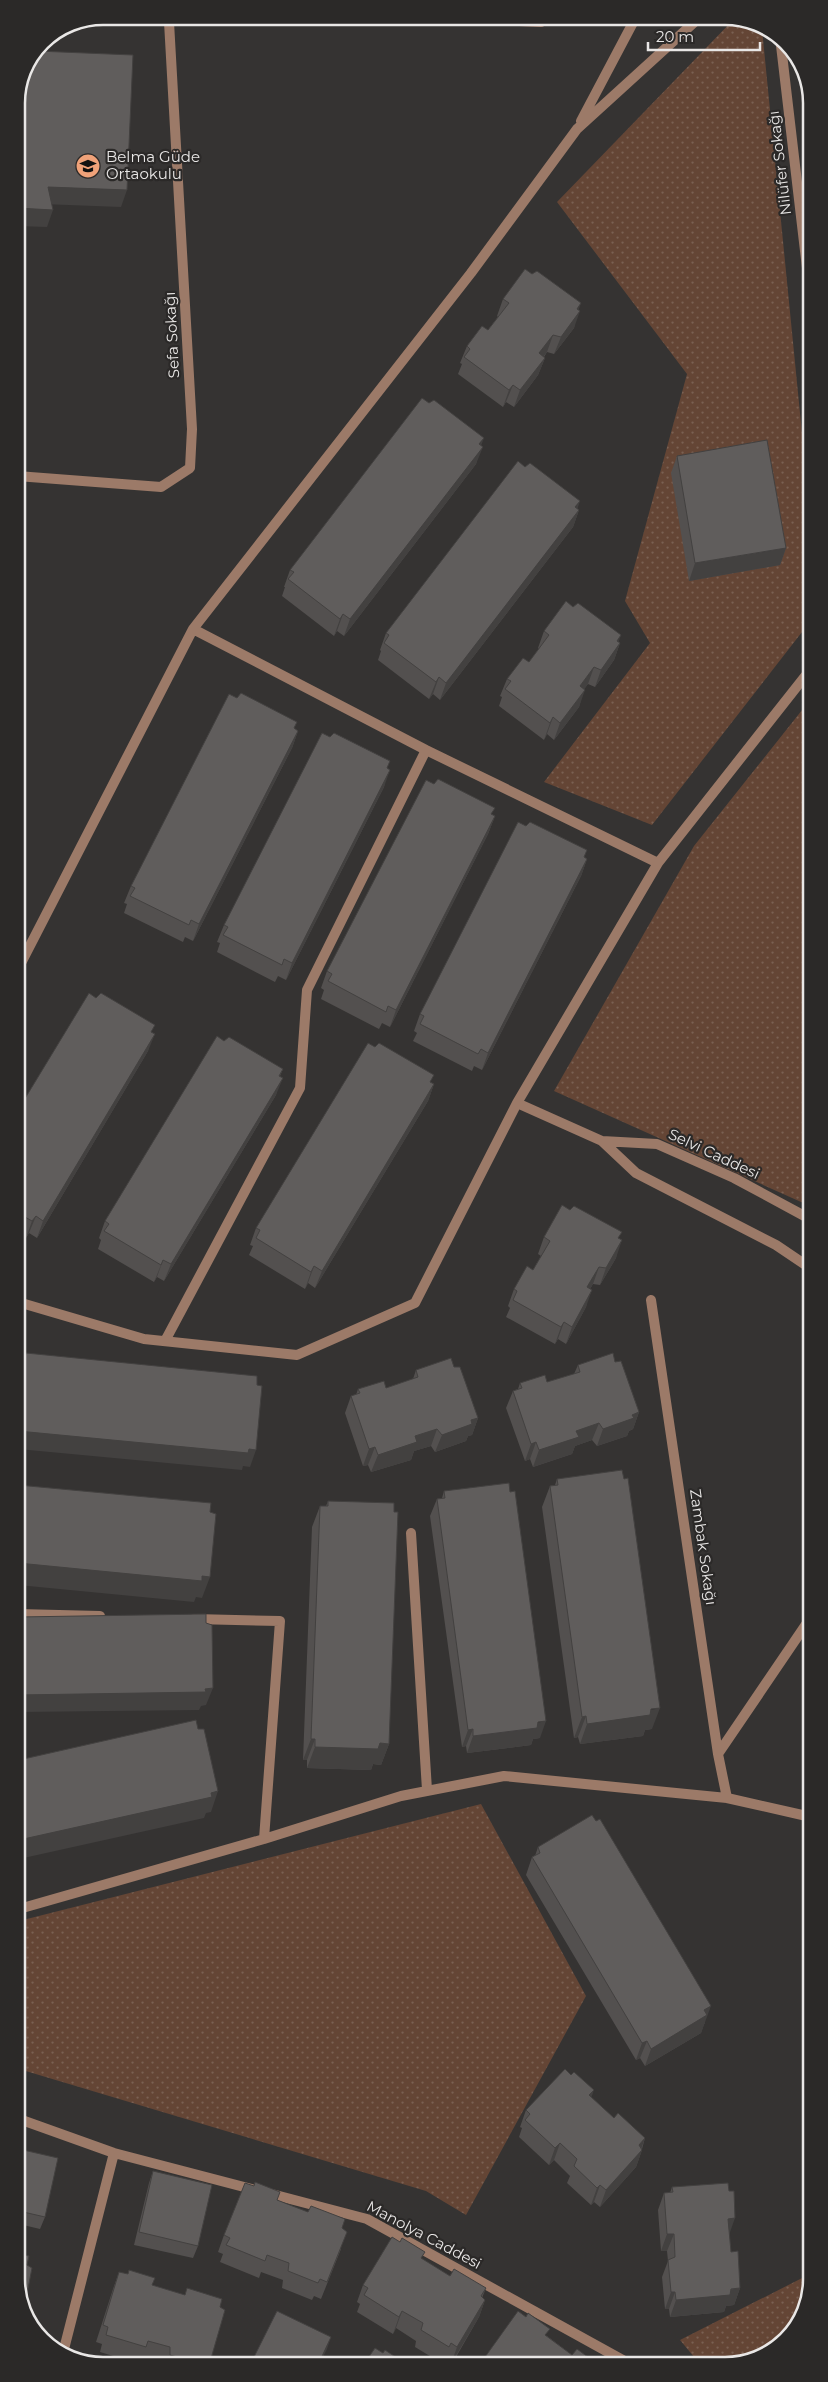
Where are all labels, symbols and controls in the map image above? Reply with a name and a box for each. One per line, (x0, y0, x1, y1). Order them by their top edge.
scale bar (648, 20, 760, 52)
text: 20 m (656, 27, 694, 46)
street label: Nilüfer Sokağı (764, 110, 795, 216)
place label: Belma Güde Ortaokulu (106, 147, 200, 183)
school or university icon: Belma Güde Ortaokulu (75, 153, 101, 179)
street label: Sefa Sokağı (160, 291, 183, 379)
street label: Selvi Caddesi (666, 1124, 763, 1183)
street label: Zambak Sokağı (686, 1488, 721, 1606)
street label: Manolya Caddesi (364, 2196, 485, 2273)

